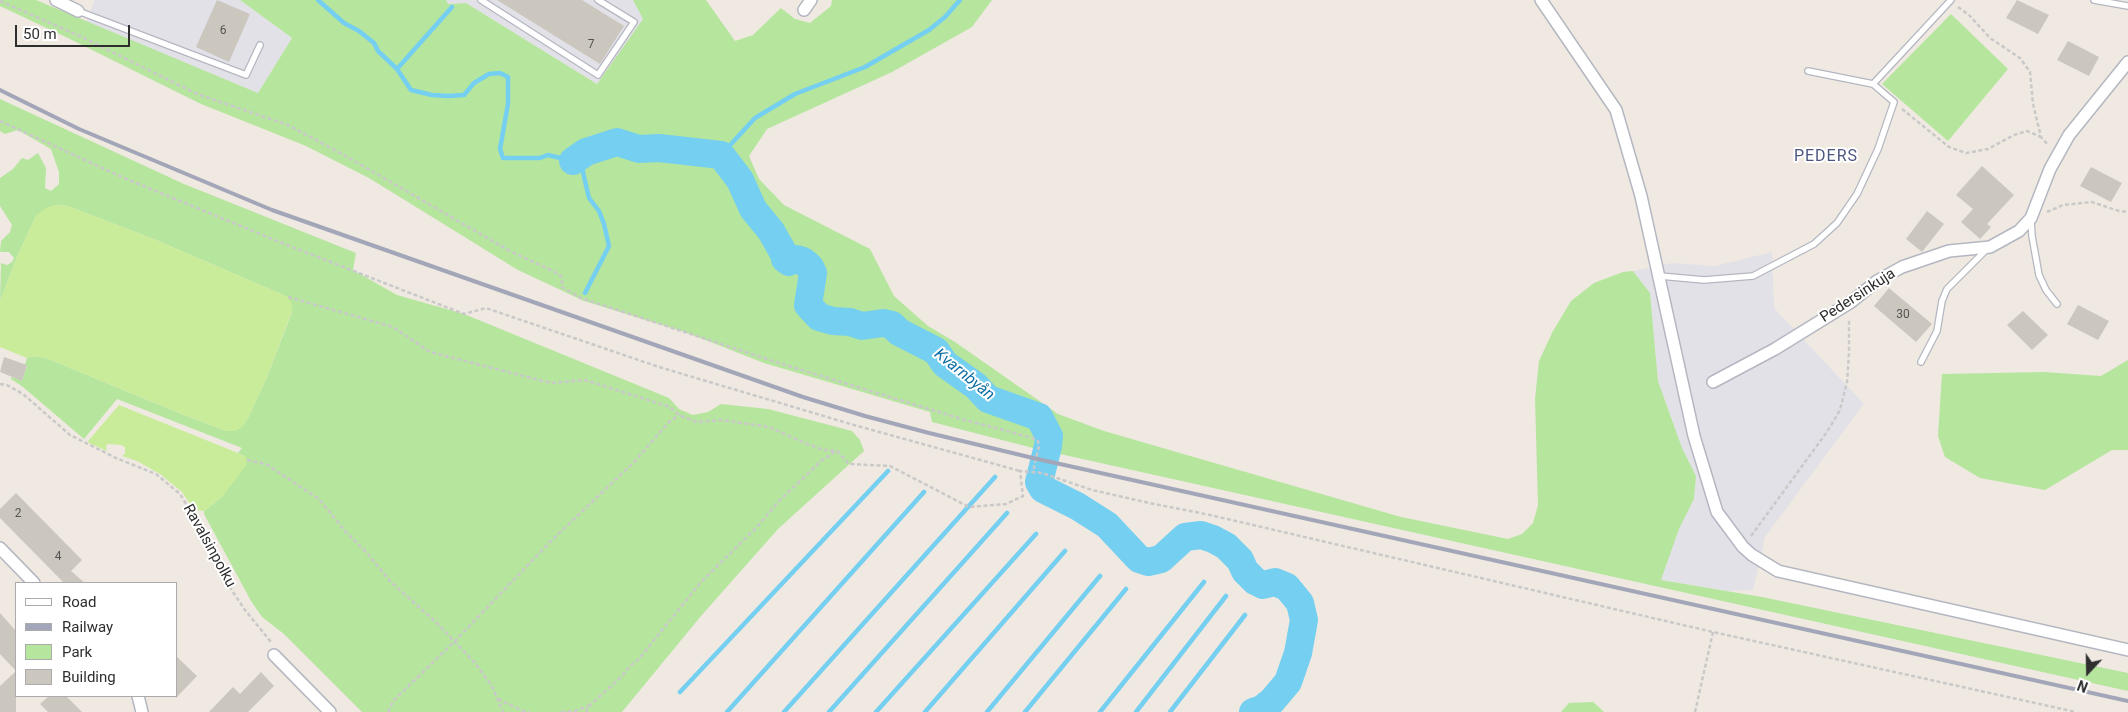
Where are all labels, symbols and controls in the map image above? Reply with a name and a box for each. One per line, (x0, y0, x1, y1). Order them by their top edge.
scale bar (18, 15, 132, 47)
house number: 6 (220, 24, 226, 38)
text: 50 m (23, 25, 57, 43)
house number: 7 (588, 38, 594, 52)
district label: PEDERS (1793, 147, 1859, 167)
street label: Pedersinkuja (1817, 265, 1899, 327)
house number: 30 (1896, 308, 1910, 322)
water label: Kvarnbyån (930, 345, 998, 405)
street label: Ravalsinpolku (179, 501, 239, 591)
house number: 2 (15, 507, 21, 521)
house number: 4 (55, 550, 61, 564)
legend (15, 582, 178, 697)
text: Road (62, 593, 96, 611)
text: Railway (62, 618, 113, 636)
text: Park (62, 643, 92, 661)
north arrow (2063, 647, 2113, 697)
text: Building (62, 668, 116, 686)
text: N (2075, 677, 2090, 695)

